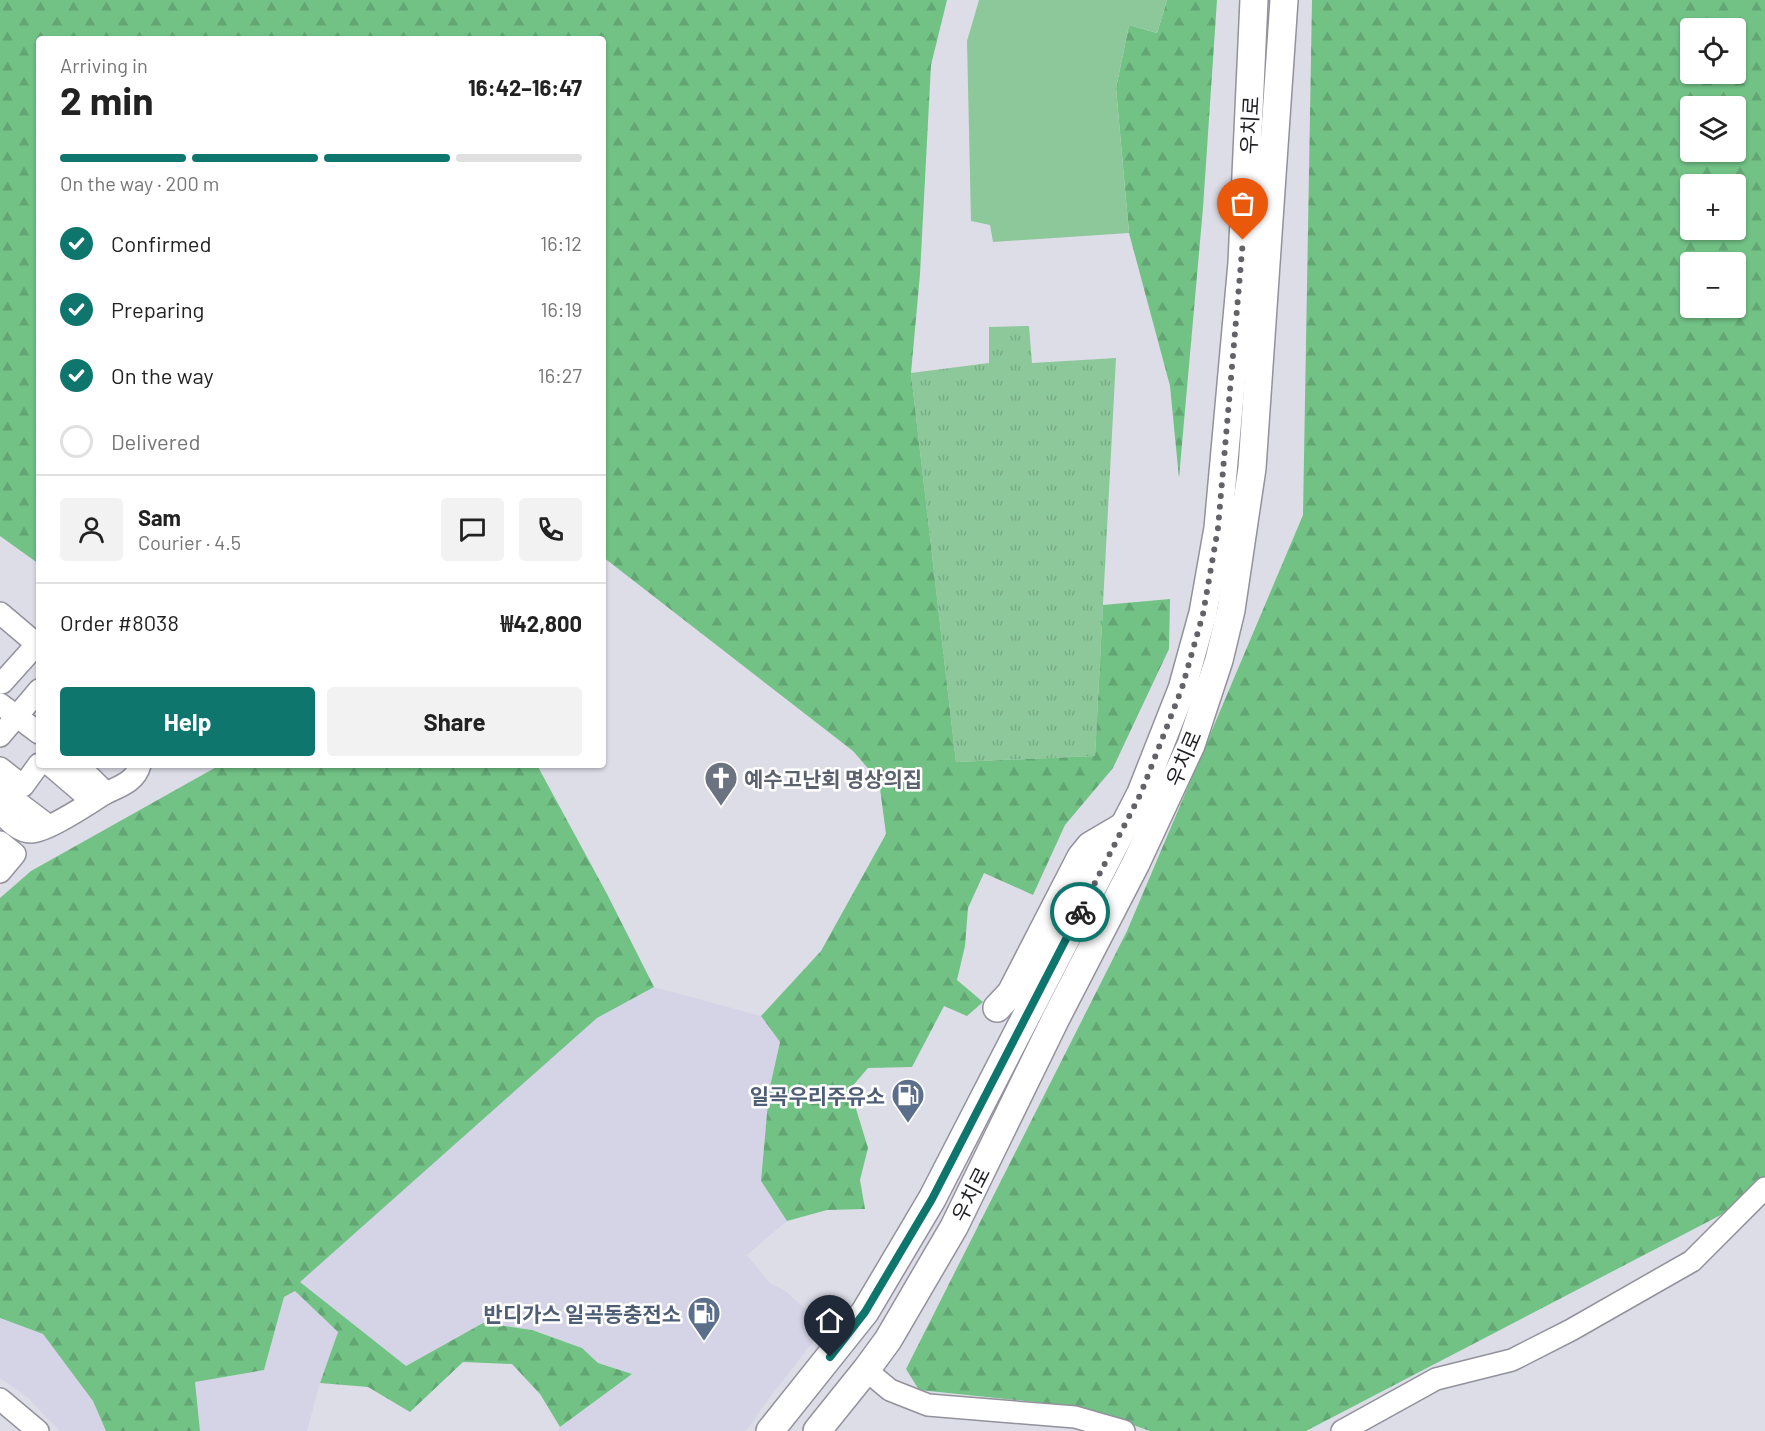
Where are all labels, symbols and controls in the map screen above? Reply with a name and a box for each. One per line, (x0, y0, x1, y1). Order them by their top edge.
map controls (1680, 18, 1746, 318)
button: locate (1680, 18, 1746, 84)
text: Arriving in (60, 53, 148, 77)
text: 16:42–16:47 (468, 74, 582, 100)
text: 2 min (60, 76, 153, 123)
street label: 우치로 (1235, 95, 1263, 155)
button: layers (1680, 96, 1746, 162)
text: On the way · 200 m (60, 171, 219, 195)
button: + (1680, 174, 1746, 240)
pin (1217, 178, 1268, 240)
icon: bag (1226, 187, 1259, 220)
icon: check (60, 227, 93, 260)
text: Confirmed (111, 230, 211, 256)
text: 16:12 (540, 231, 582, 255)
button: − (1680, 252, 1746, 318)
icon: check (60, 293, 93, 326)
text: Preparing (111, 296, 204, 322)
text: 16:19 (541, 297, 582, 321)
icon: check (60, 359, 93, 392)
text: On the way (111, 362, 214, 388)
text: 16:27 (538, 363, 582, 387)
text: Delivered (111, 428, 200, 454)
button: person (60, 498, 123, 561)
button: chat (441, 498, 504, 561)
button: phone (519, 498, 582, 561)
text: Sam (138, 504, 181, 530)
text: Courier · 4.5 (138, 530, 241, 554)
text: Order #8038 (60, 609, 179, 635)
text: ₩42,800 (501, 610, 582, 636)
button: Help (60, 687, 315, 756)
button: Share (327, 687, 582, 756)
street label: 우치로 (1160, 726, 1206, 790)
church icon: 예수고난회 명상의집 (703, 760, 739, 807)
place label: 예수고난회 명상의집 (744, 766, 922, 791)
courier (1050, 882, 1110, 942)
icon: bike (1064, 896, 1097, 929)
fuel station icon: 일곡우리주유소 (890, 1077, 926, 1124)
place label: 일곡우리주유소 (750, 1083, 885, 1108)
street label: 우치로 (946, 1162, 994, 1226)
fuel station icon: 반디가스 일곡동충전소 (686, 1295, 722, 1342)
pin (804, 1295, 855, 1357)
place label: 반디가스 일곡동충전소 (484, 1301, 681, 1326)
icon: home (813, 1304, 846, 1337)

